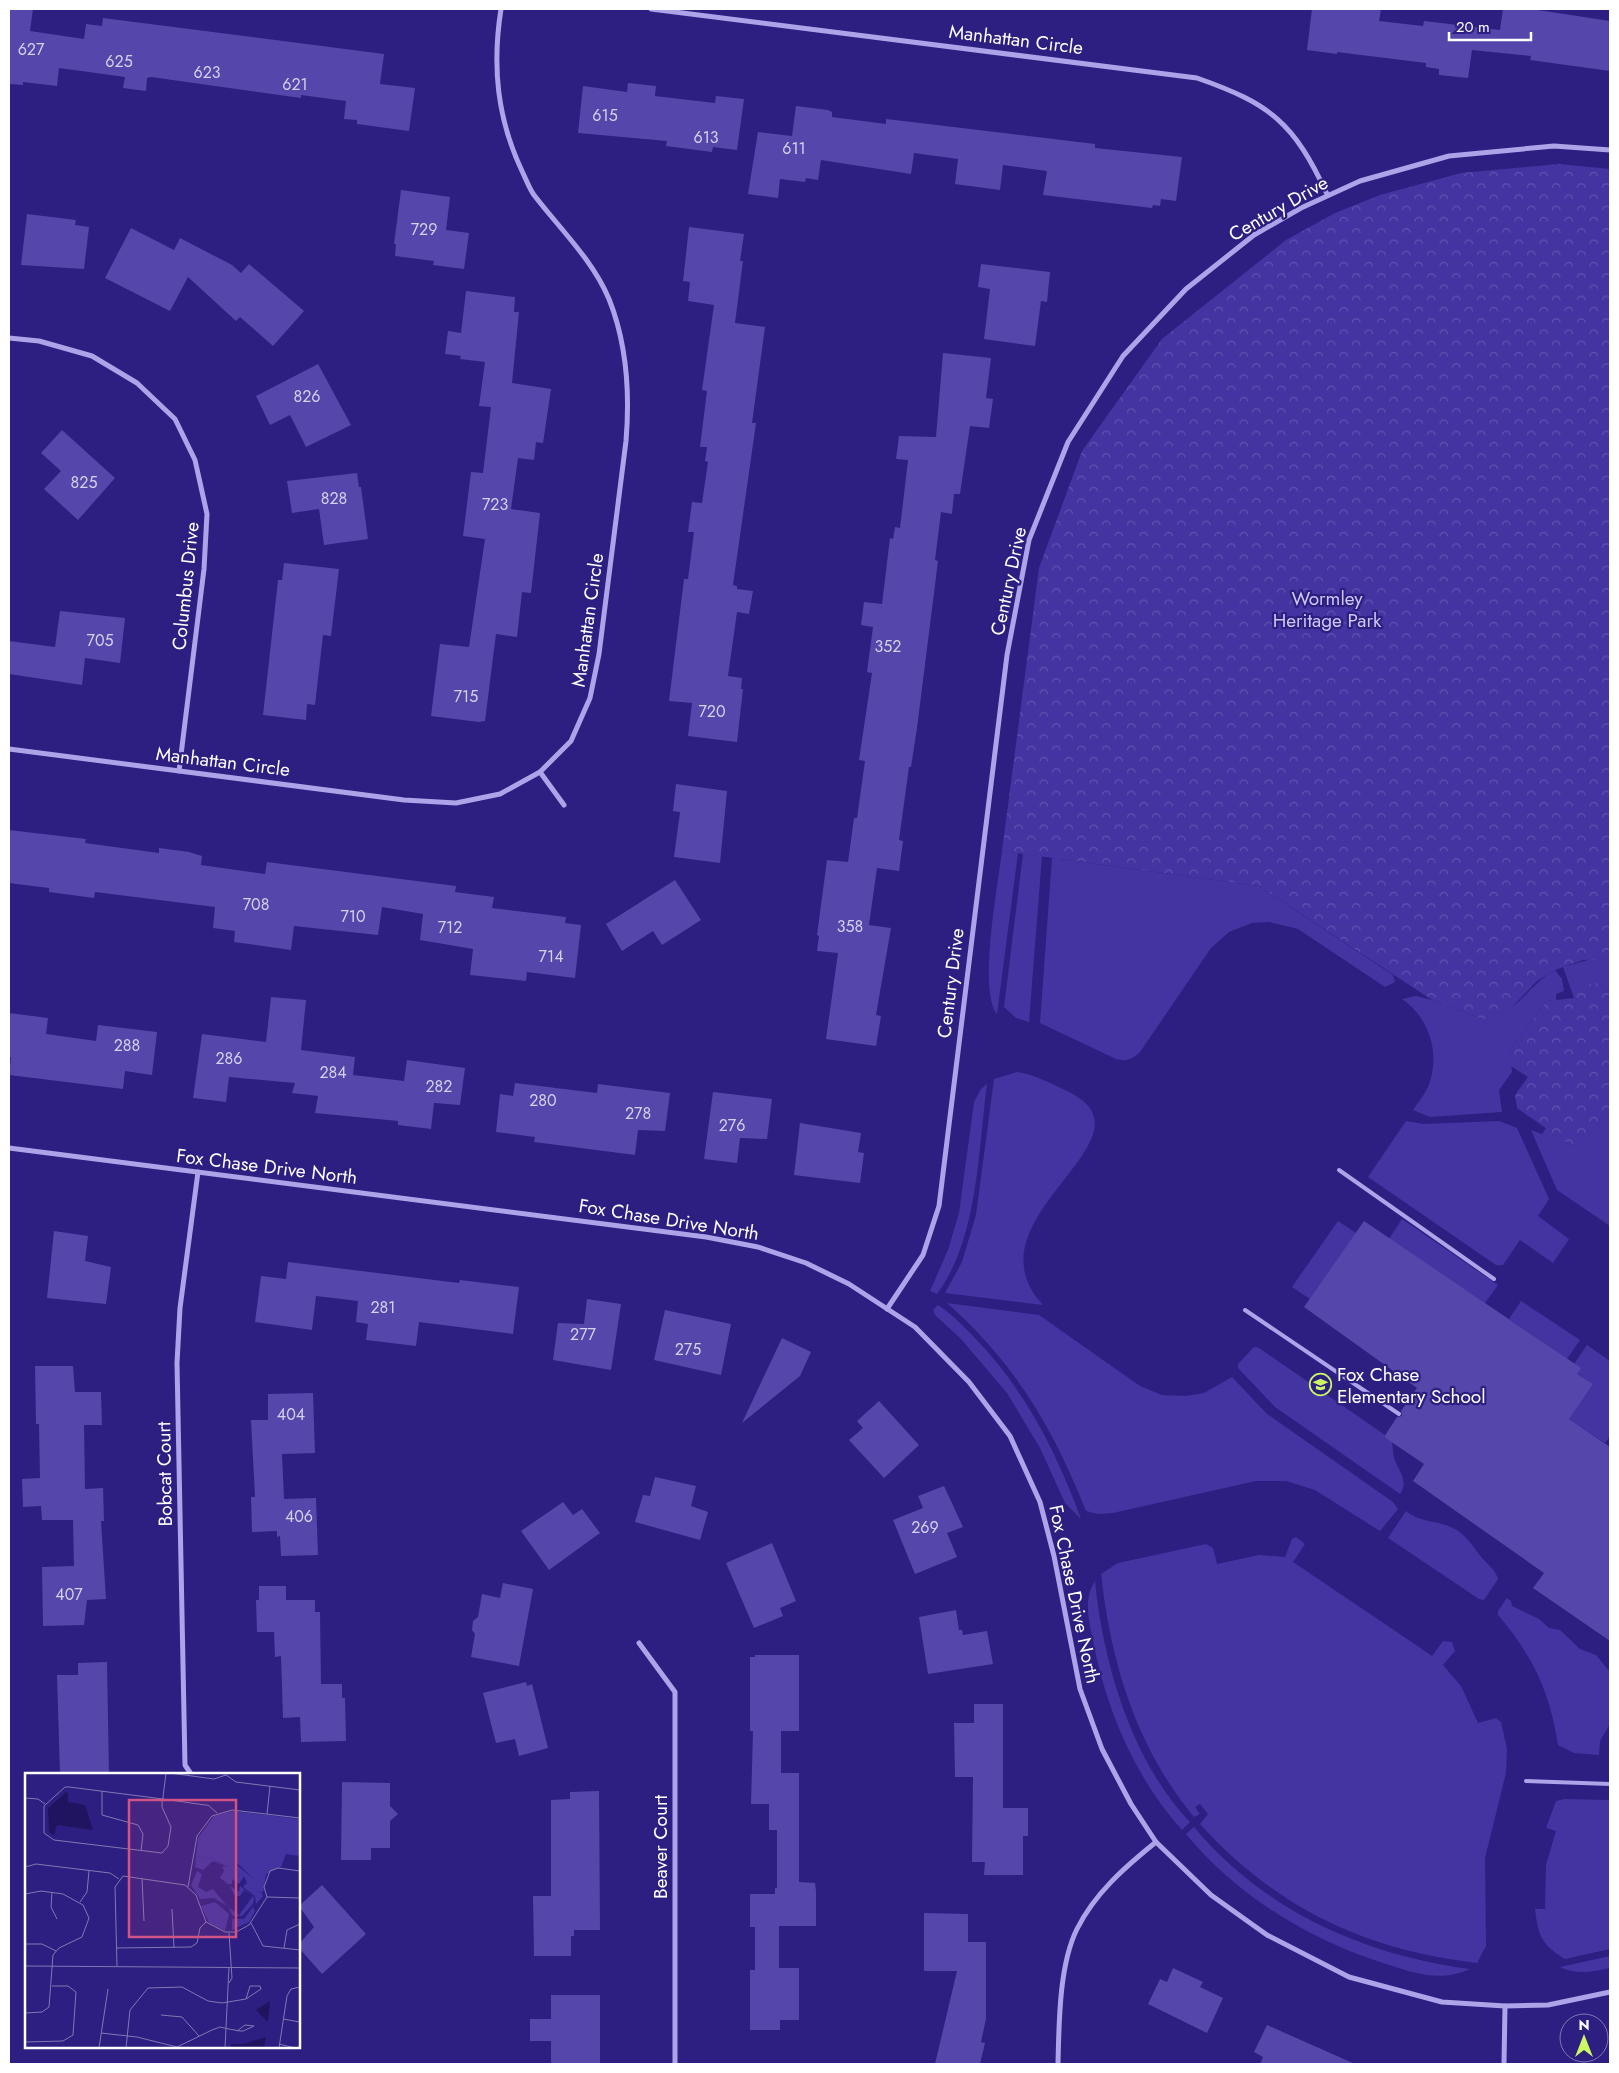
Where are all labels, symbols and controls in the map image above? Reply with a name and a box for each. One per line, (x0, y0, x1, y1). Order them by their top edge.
scale bar (1449, 10, 1532, 42)
text: 20 m (1456, 16, 1490, 38)
street label: Manhattan Circle (947, 18, 1085, 61)
house number: 627 (18, 38, 45, 61)
house number: 625 (105, 50, 133, 73)
house number: 623 (193, 61, 221, 84)
house number: 621 (282, 73, 308, 96)
house number: 615 (592, 104, 618, 127)
house number: 613 (693, 126, 719, 149)
house number: 611 (782, 137, 806, 160)
street label: Century Drive (1224, 169, 1333, 248)
house number: 729 (411, 218, 437, 241)
house number: 826 (293, 385, 321, 408)
house number: 825 (71, 471, 97, 494)
house number: 828 (321, 487, 347, 510)
house number: 723 (482, 493, 508, 516)
street label: Columbus Drive (165, 520, 206, 652)
street label: Century Drive (984, 524, 1033, 638)
street label: Manhattan Circle (565, 551, 610, 689)
park label: Wormley Heritage Park (1273, 585, 1382, 634)
house number: 705 (86, 629, 114, 652)
house number: 352 (875, 635, 901, 658)
house number: 715 (454, 685, 478, 708)
house number: 720 (698, 700, 726, 723)
street label: Manhattan Circle (154, 740, 292, 783)
house number: 708 (243, 893, 269, 916)
house number: 710 (340, 905, 366, 928)
house number: 358 (837, 915, 863, 938)
house number: 712 (438, 916, 462, 939)
street label: Century Drive (930, 926, 971, 1040)
house number: 714 (539, 945, 563, 968)
house number: 288 (114, 1034, 140, 1057)
house number: 286 (215, 1047, 243, 1070)
house number: 284 (319, 1061, 347, 1084)
house number: 282 (426, 1075, 452, 1098)
house number: 280 (529, 1089, 557, 1112)
house number: 278 (625, 1102, 651, 1125)
house number: 276 (719, 1114, 745, 1137)
street label: Fox Chase Drive North (175, 1142, 359, 1191)
street label: Fox Chase Drive North (577, 1192, 761, 1247)
house number: 281 (370, 1296, 396, 1319)
house number: 277 (570, 1323, 597, 1346)
house number: 275 (675, 1338, 701, 1361)
place label: Fox Chase Elementary School (1337, 1361, 1486, 1410)
school or university icon: Fox Chase Elementary School (1309, 1373, 1333, 1397)
house number: 404 (277, 1403, 305, 1426)
street label: Bobcat Court (150, 1421, 179, 1527)
street label: Fox Chase Drive North (1042, 1502, 1107, 1686)
house number: 406 (285, 1505, 313, 1528)
house number: 269 (911, 1516, 939, 1539)
house number: 407 (55, 1583, 83, 1606)
inset map (25, 1773, 300, 2048)
street label: Beaver Court (647, 1795, 674, 1899)
north arrow (1559, 2013, 1609, 2063)
text: N (1578, 2015, 1590, 2035)

